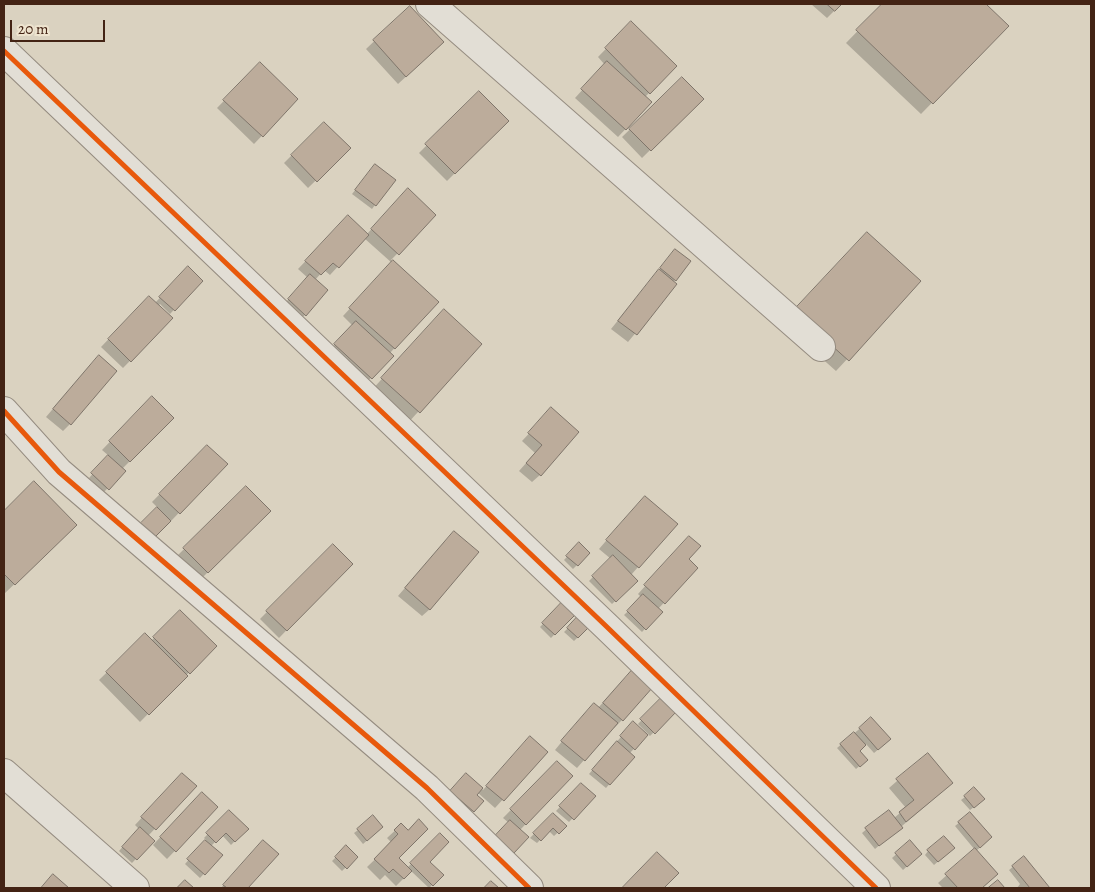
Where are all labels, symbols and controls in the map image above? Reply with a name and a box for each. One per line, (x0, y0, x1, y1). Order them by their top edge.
scale bar (12, 10, 108, 42)
text: 20 m (18, 19, 49, 39)

